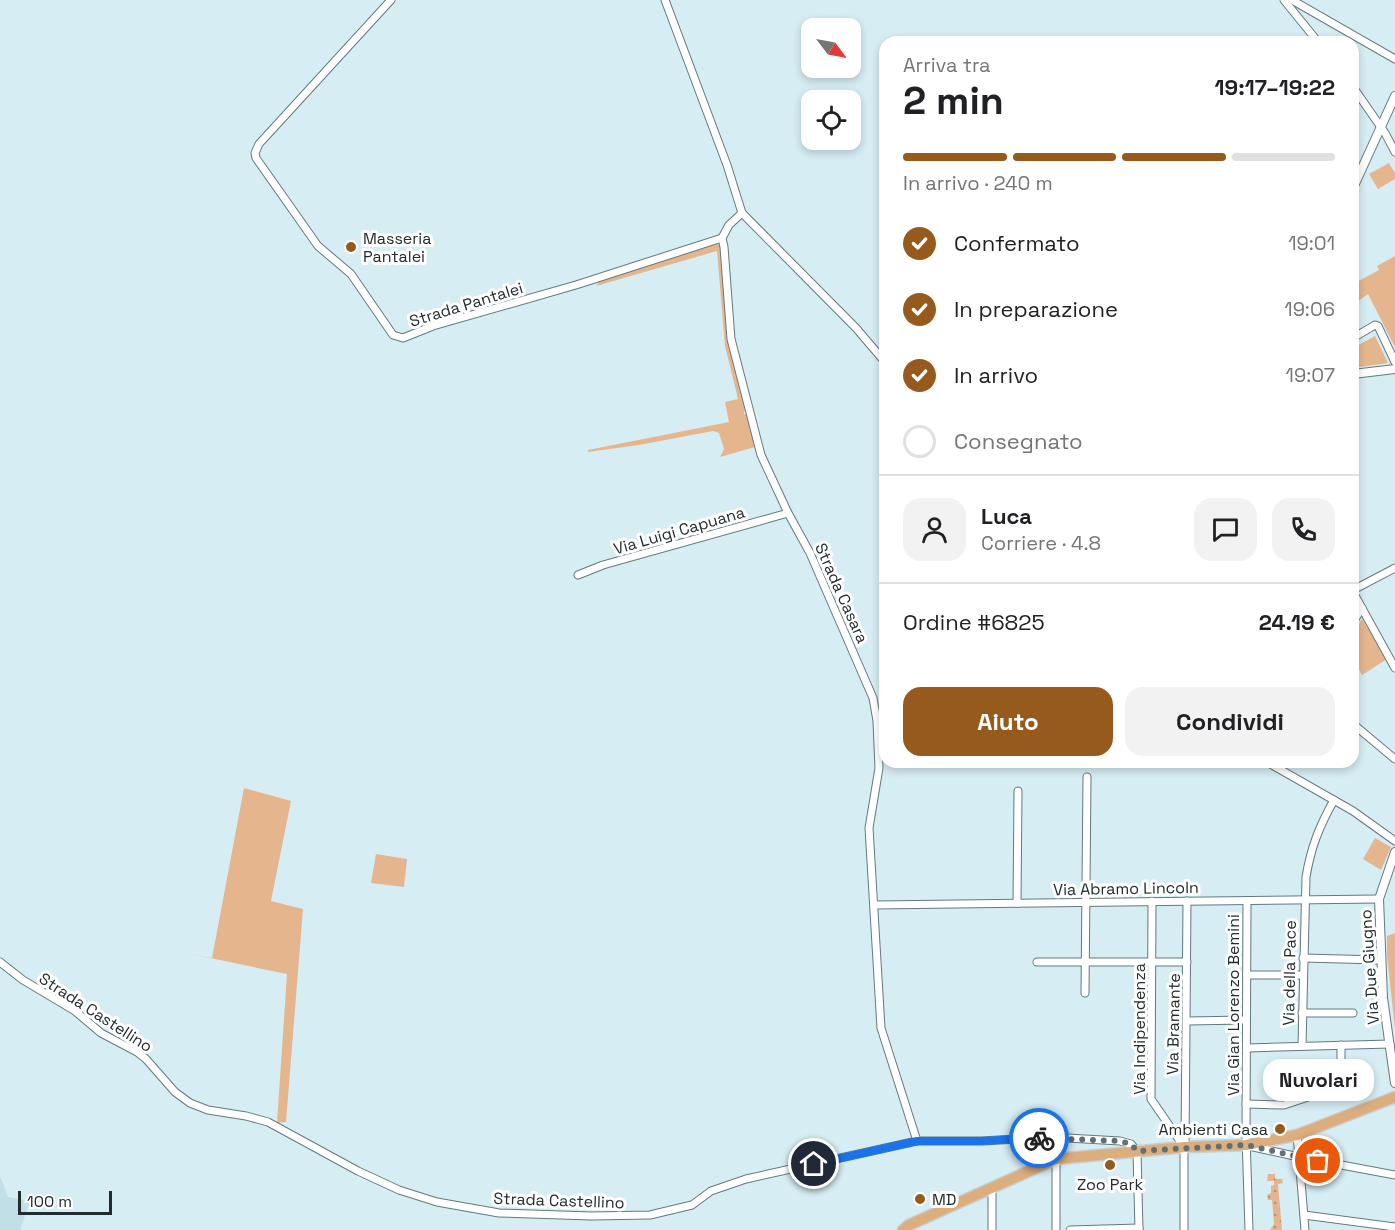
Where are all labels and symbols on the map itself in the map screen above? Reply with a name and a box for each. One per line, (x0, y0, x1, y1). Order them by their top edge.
north arrow (801, 18, 861, 78)
place label: Masseria Pantalei (363, 228, 431, 267)
marker: Masseria Pantalei (344, 240, 358, 254)
street label: Strada Pantalei (407, 277, 525, 332)
street label: Via Luigi Capuana (611, 502, 747, 559)
street label: Strada Casara (810, 540, 873, 647)
street label: Via Abramo Lincoln (1053, 877, 1199, 900)
street label: Via Due Giugno (1355, 909, 1384, 1025)
street label: Via Gian Lorenzo Bemini (1223, 914, 1244, 1096)
street label: Via della Pace (1278, 920, 1301, 1026)
street label: Via Indipendenza (1129, 963, 1150, 1095)
street label: Strada Castellino (35, 968, 156, 1057)
street label: Via Bramante (1162, 973, 1185, 1075)
callout: Nuvolari (1262, 1059, 1374, 1101)
courier (1009, 1108, 1069, 1168)
place label: Ambienti Casa (1159, 1119, 1268, 1140)
marker: Ambienti Casa (1273, 1122, 1287, 1136)
pin (1292, 1135, 1343, 1186)
pin (788, 1138, 839, 1189)
marker: Zoo Park (1103, 1158, 1117, 1172)
place label: Zoo Park (1077, 1174, 1143, 1195)
scale bar (18, 1188, 112, 1216)
street label: Strada Castellino (493, 1188, 625, 1213)
place label: MD (932, 1189, 956, 1210)
marker: MD (913, 1192, 927, 1206)

